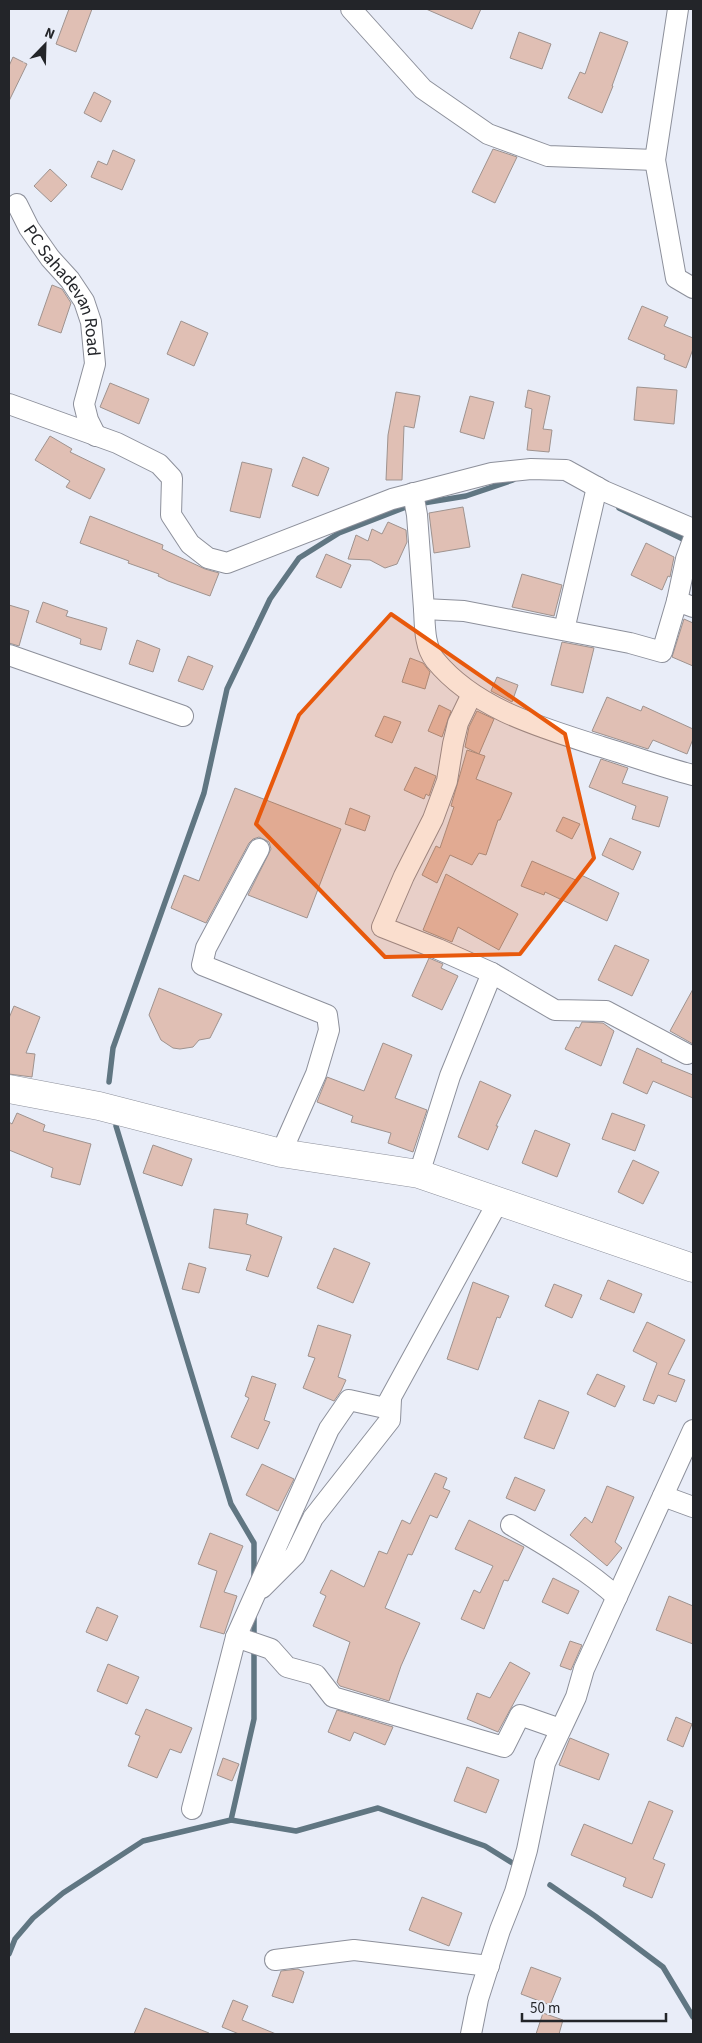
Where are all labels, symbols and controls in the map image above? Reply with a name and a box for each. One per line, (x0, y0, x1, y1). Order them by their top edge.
north arrow (20, 20, 70, 70)
text: N (41, 23, 58, 45)
street label: PC Sahadevan Road (18, 219, 107, 357)
scale bar (522, 1990, 666, 2022)
text: 50 m (530, 1998, 560, 2019)

